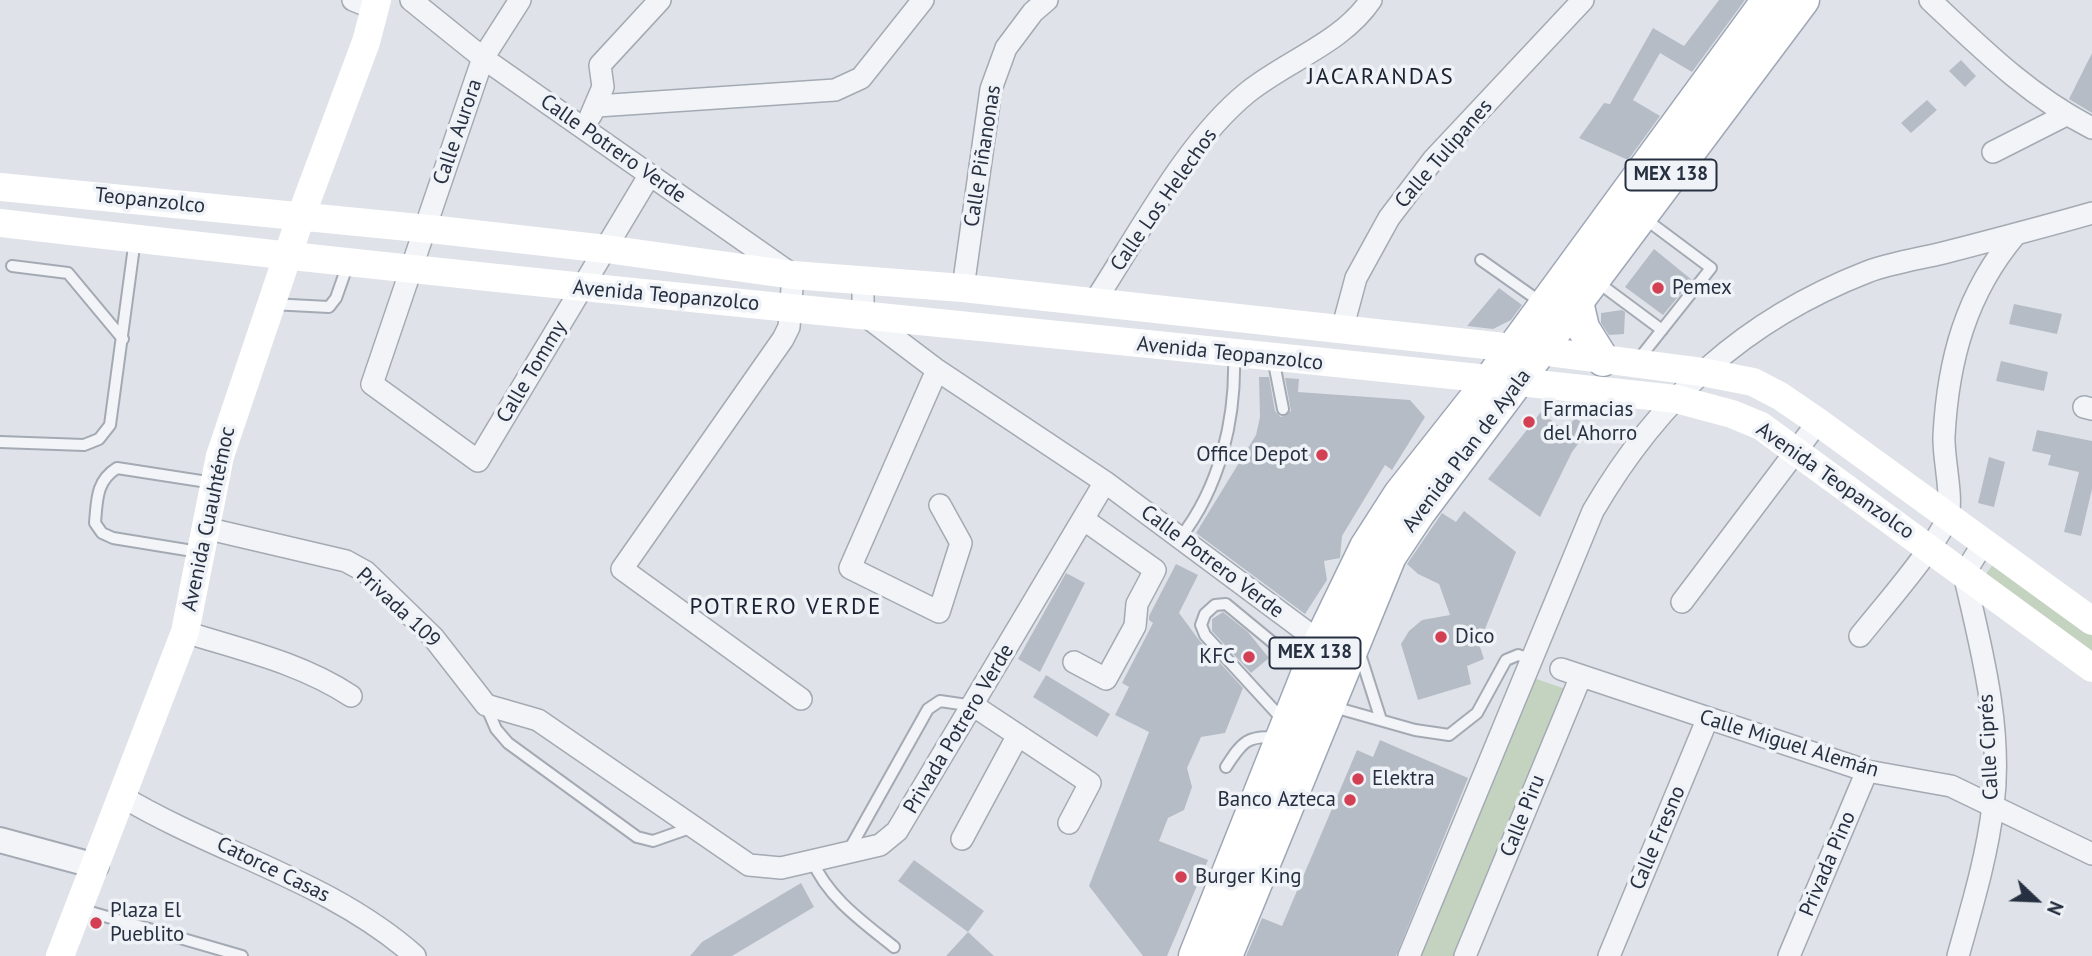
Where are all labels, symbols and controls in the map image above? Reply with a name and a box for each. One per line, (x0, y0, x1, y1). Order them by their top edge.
district label: JACARANDAS (1308, 63, 1454, 91)
street label: Calle Aurora (428, 76, 488, 188)
street label: Calle Piñanonas (959, 83, 1007, 229)
street label: Calle Potrero Verde (535, 89, 691, 209)
street label: Calle Tulipanes (1390, 94, 1498, 214)
street label: Calle Los Helechos (1105, 124, 1223, 276)
road number: MEX 138 (1626, 160, 1716, 190)
street label: Teopanzolco (94, 183, 206, 219)
street label: Avenida Teopanzolco (572, 275, 760, 317)
place label: Pemex (1672, 275, 1732, 301)
marker: Pemex (1650, 280, 1666, 296)
street label: Calle Tommy (492, 316, 572, 428)
street label: Avenida Teopanzolco (1136, 332, 1324, 376)
street label: Avenida Plan de Ayala (1397, 364, 1537, 538)
place label: Farmacias del Ahorro (1543, 397, 1637, 447)
marker: Farmacias del Ahorro (1521, 414, 1537, 430)
street label: Avenida Teopanzolco (1751, 417, 1919, 545)
street label: Avenida Cuauhtémoc (177, 424, 241, 614)
place label: Office Depot (1196, 442, 1308, 468)
marker: Office Depot (1314, 447, 1330, 463)
street label: Calle Potrero Verde (1136, 500, 1288, 624)
street label: Privada 109 (351, 563, 445, 653)
district label: POTRERO VERDE (691, 593, 881, 621)
place label: Dico (1455, 624, 1495, 650)
marker: Dico (1433, 629, 1449, 645)
road number: MEX 138 (1270, 638, 1360, 668)
street label: Privada Potrero Verde (898, 640, 1020, 818)
place label: KFC (1199, 644, 1235, 670)
marker: KFC (1241, 649, 1257, 665)
street label: Calle Ciprés (1974, 693, 2004, 801)
street label: Calle Miguel Alemán (1696, 705, 1882, 783)
place label: Elektra (1372, 766, 1435, 792)
marker: Elektra (1350, 771, 1366, 787)
street label: Calle Piru (1495, 771, 1551, 861)
street label: Calle Fresno (1625, 782, 1691, 894)
place label: Banco Azteca (1218, 787, 1336, 813)
marker: Banco Azteca (1342, 792, 1358, 808)
street label: Privada Pino (1795, 808, 1861, 920)
street label: Catorce Casas (212, 832, 334, 908)
place label: Burger King (1195, 864, 1302, 890)
north arrow (2001, 865, 2071, 935)
marker: Burger King (1173, 869, 1189, 885)
place label: Plaza El Pueblito (110, 898, 184, 948)
text: N (2042, 898, 2069, 919)
marker: Plaza El Pueblito (88, 915, 104, 931)

